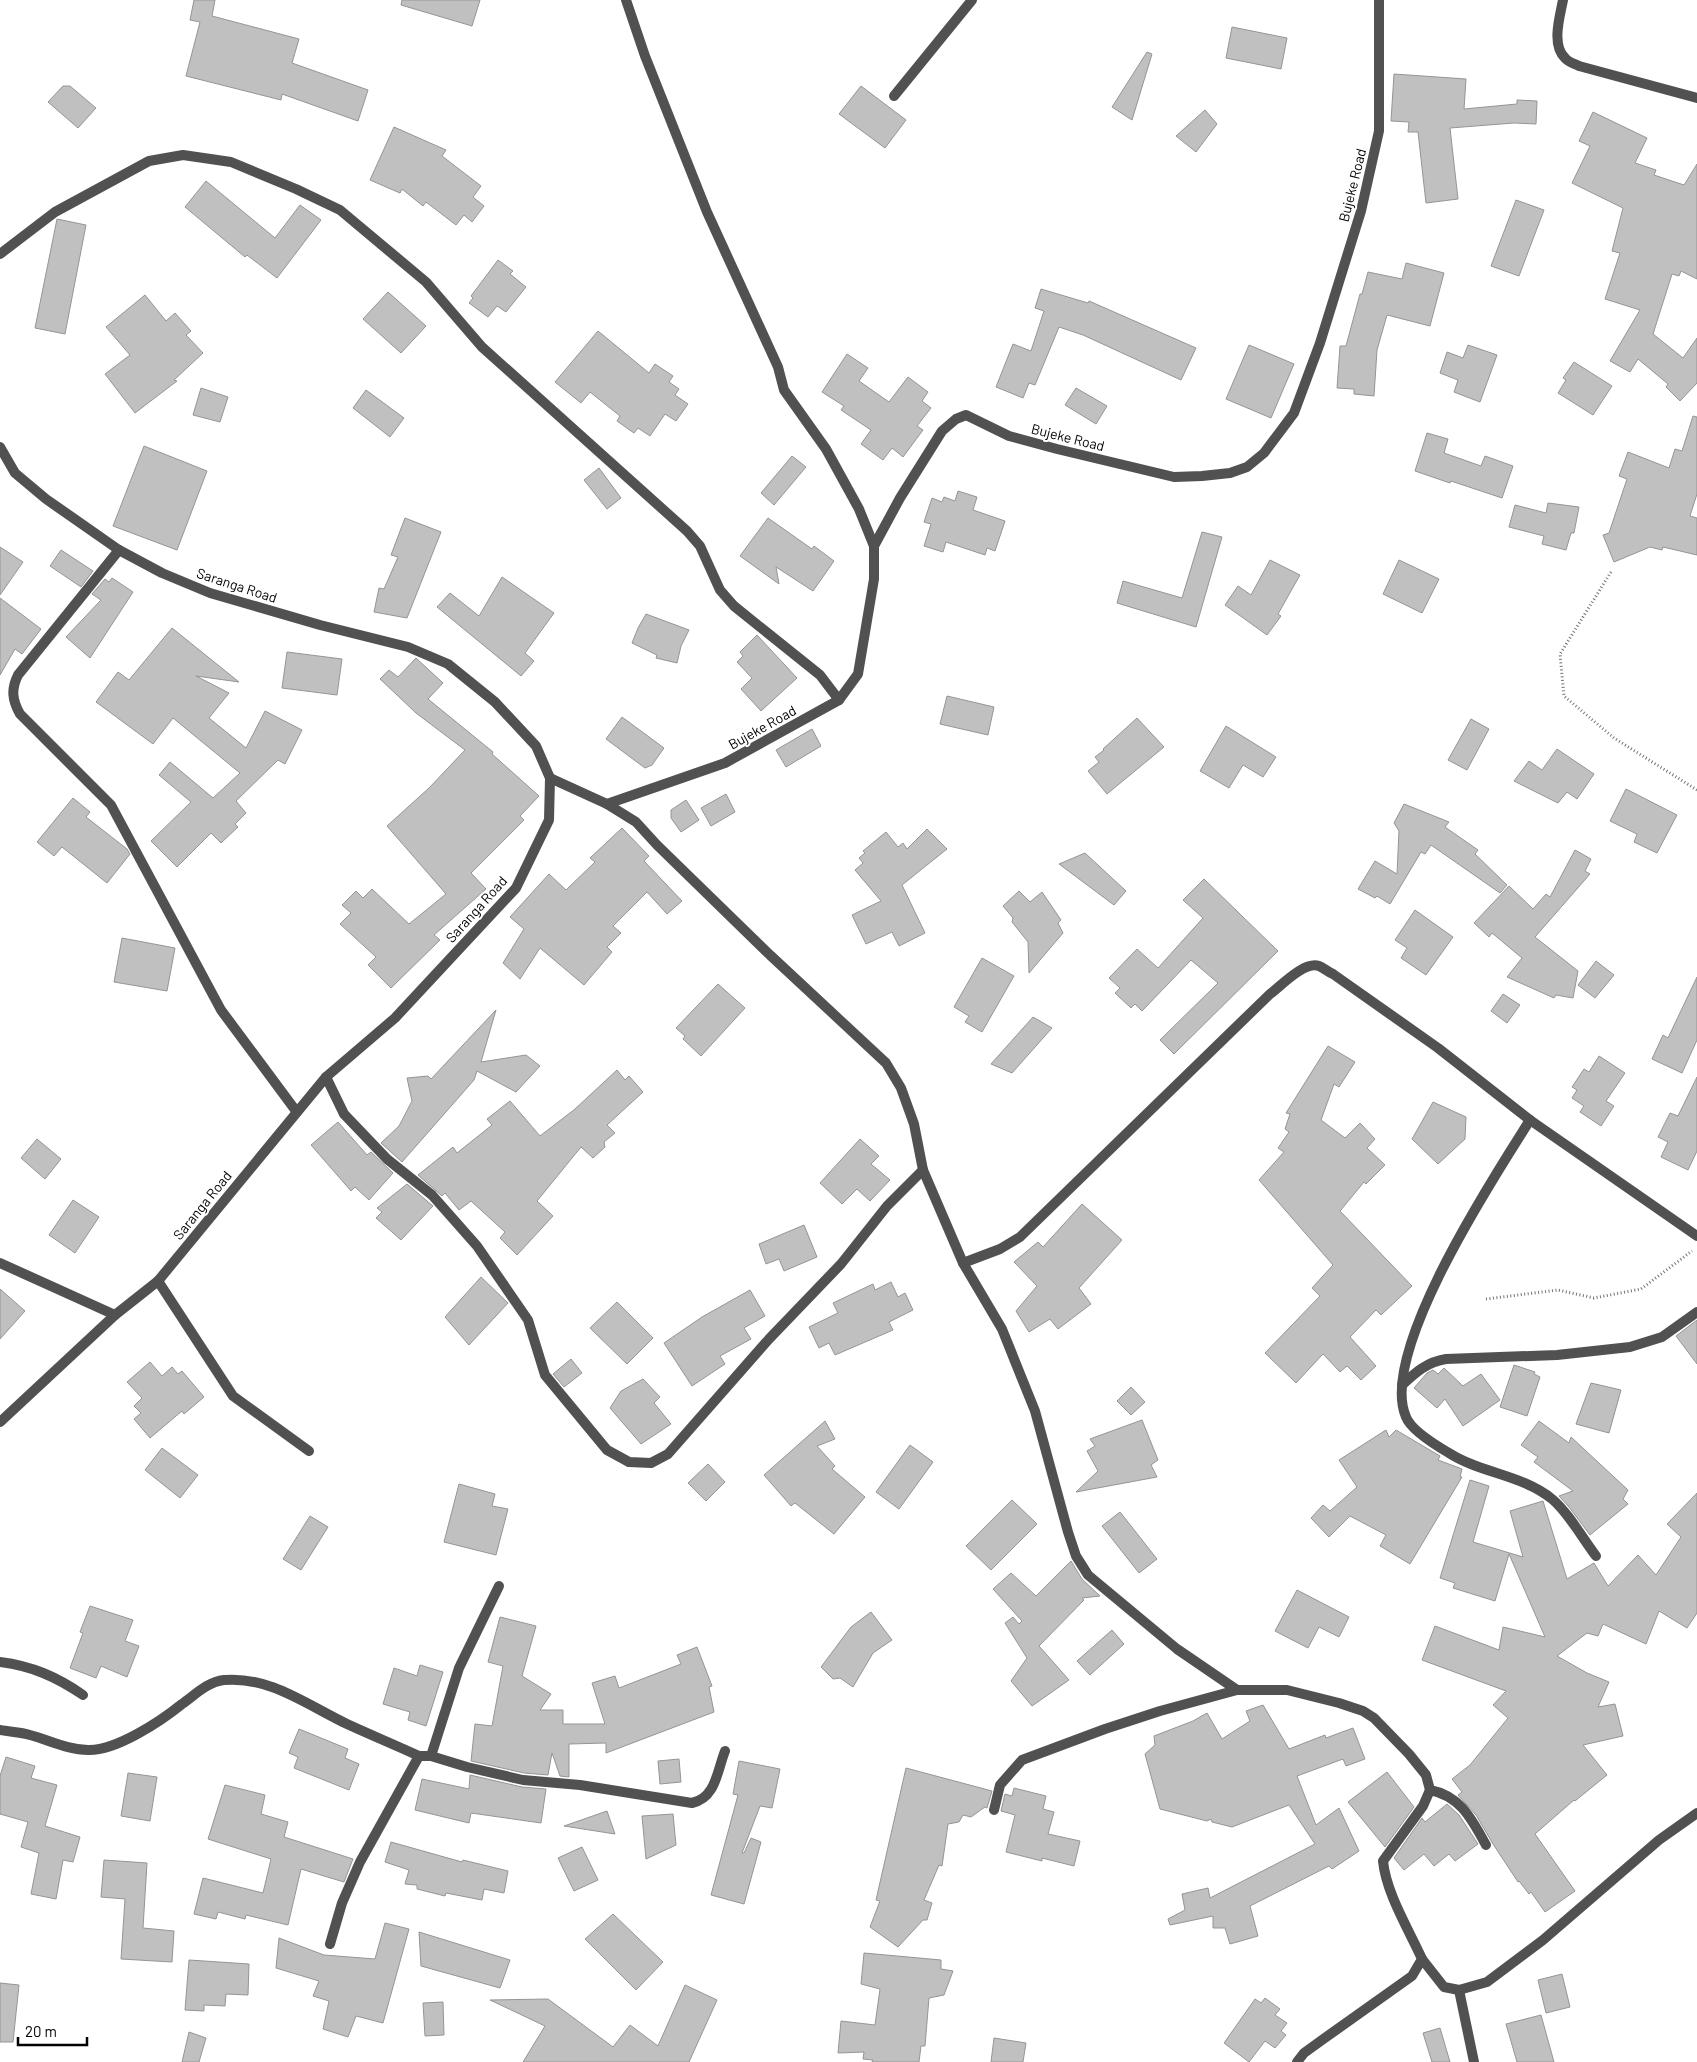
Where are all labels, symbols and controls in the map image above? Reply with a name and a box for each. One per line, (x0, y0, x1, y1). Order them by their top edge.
street label: Bujeke Road (1335, 147, 1369, 223)
street label: Bujeke Road (1030, 420, 1106, 454)
street label: Saranga Road (195, 564, 279, 606)
street label: Bujeke Road (725, 701, 799, 753)
street label: Saranga Road (442, 872, 510, 946)
street label: Saranga Road (169, 1167, 235, 1243)
scale bar (18, 2014, 86, 2046)
text: 20 m (25, 2022, 57, 2040)

